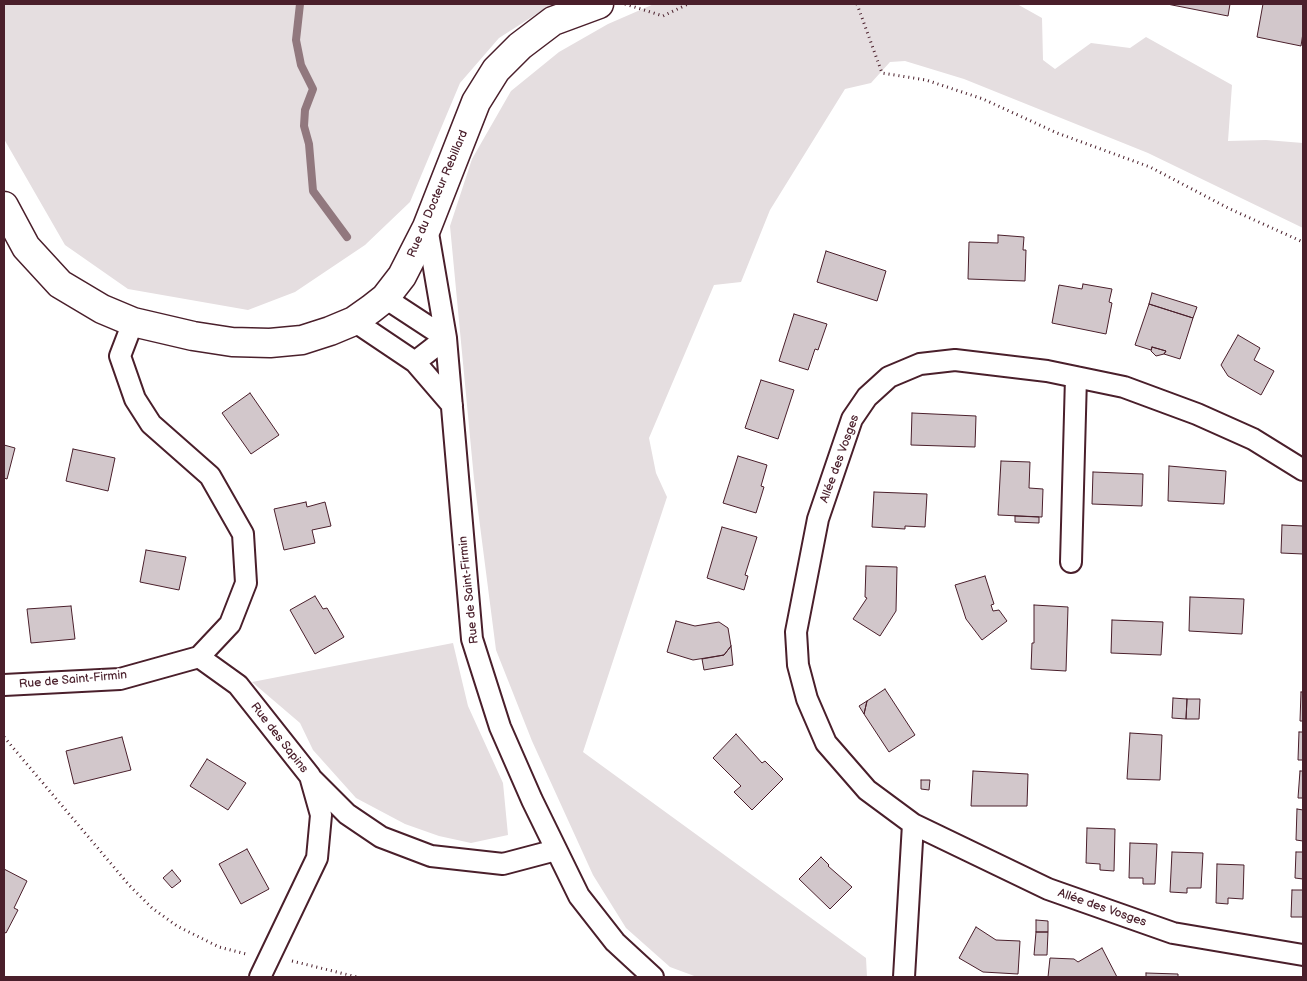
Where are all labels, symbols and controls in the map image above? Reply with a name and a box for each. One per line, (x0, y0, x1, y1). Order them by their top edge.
street label: Rue du Docteur Rebillard (405, 128, 471, 260)
street label: Allée des Vosges (817, 413, 863, 505)
street label: Rue de Saint-Firmin (456, 535, 482, 645)
street label: Rue de Saint-Firmin (18, 668, 128, 692)
street label: Rue des Sapins (247, 700, 311, 776)
street label: Allée des Vosges (1056, 886, 1148, 930)

